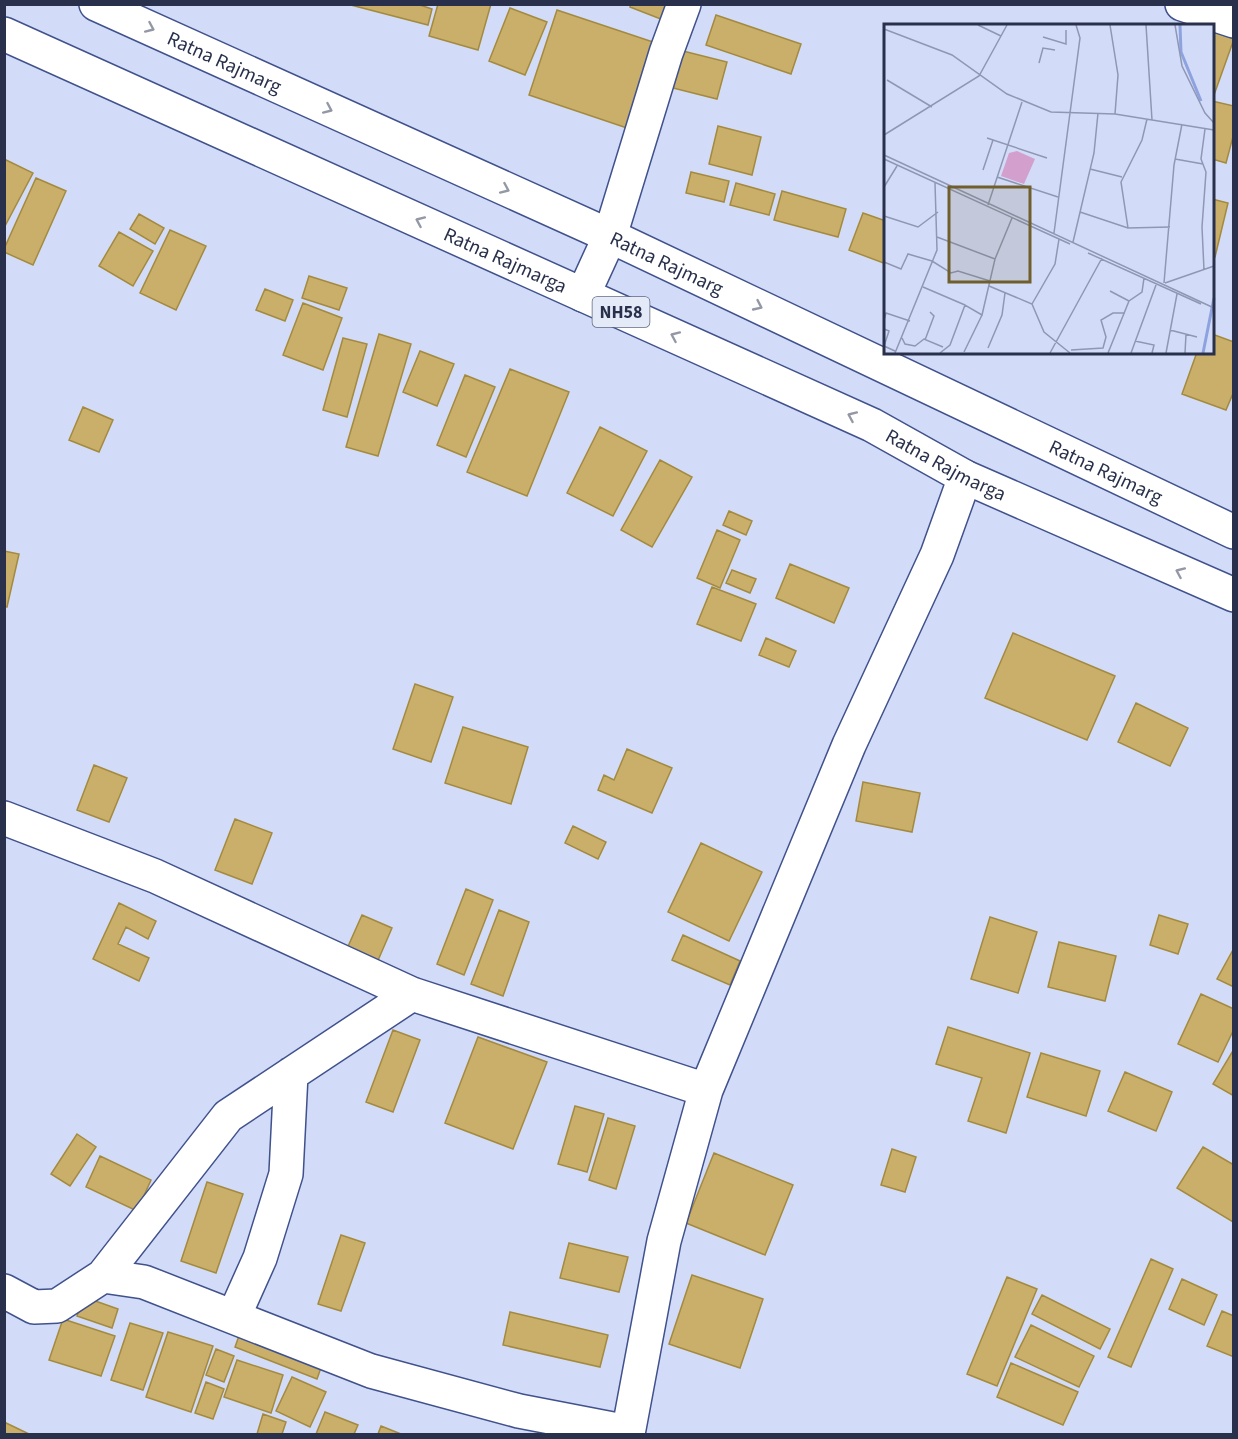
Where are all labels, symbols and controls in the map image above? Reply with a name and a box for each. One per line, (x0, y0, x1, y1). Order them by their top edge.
one-way arrow (143, 21, 154, 33)
inset map (884, 24, 1214, 354)
street label: Ratna Rajmarg (162, 25, 286, 101)
one-way arrow (321, 101, 332, 113)
one-way arrow (499, 181, 510, 193)
one-way arrow (416, 217, 427, 229)
street label: Ratna Rajmarga (439, 221, 571, 301)
street label: Ratna Rajmarg (605, 225, 728, 303)
road number: NH58 (592, 297, 650, 327)
one-way arrow (752, 299, 763, 311)
one-way arrow (670, 331, 681, 343)
one-way arrow (848, 412, 859, 424)
street label: Ratna Rajmarga (880, 422, 1010, 508)
street label: Ratna Rajmarg (1044, 433, 1167, 511)
one-way arrow (1175, 567, 1186, 579)

